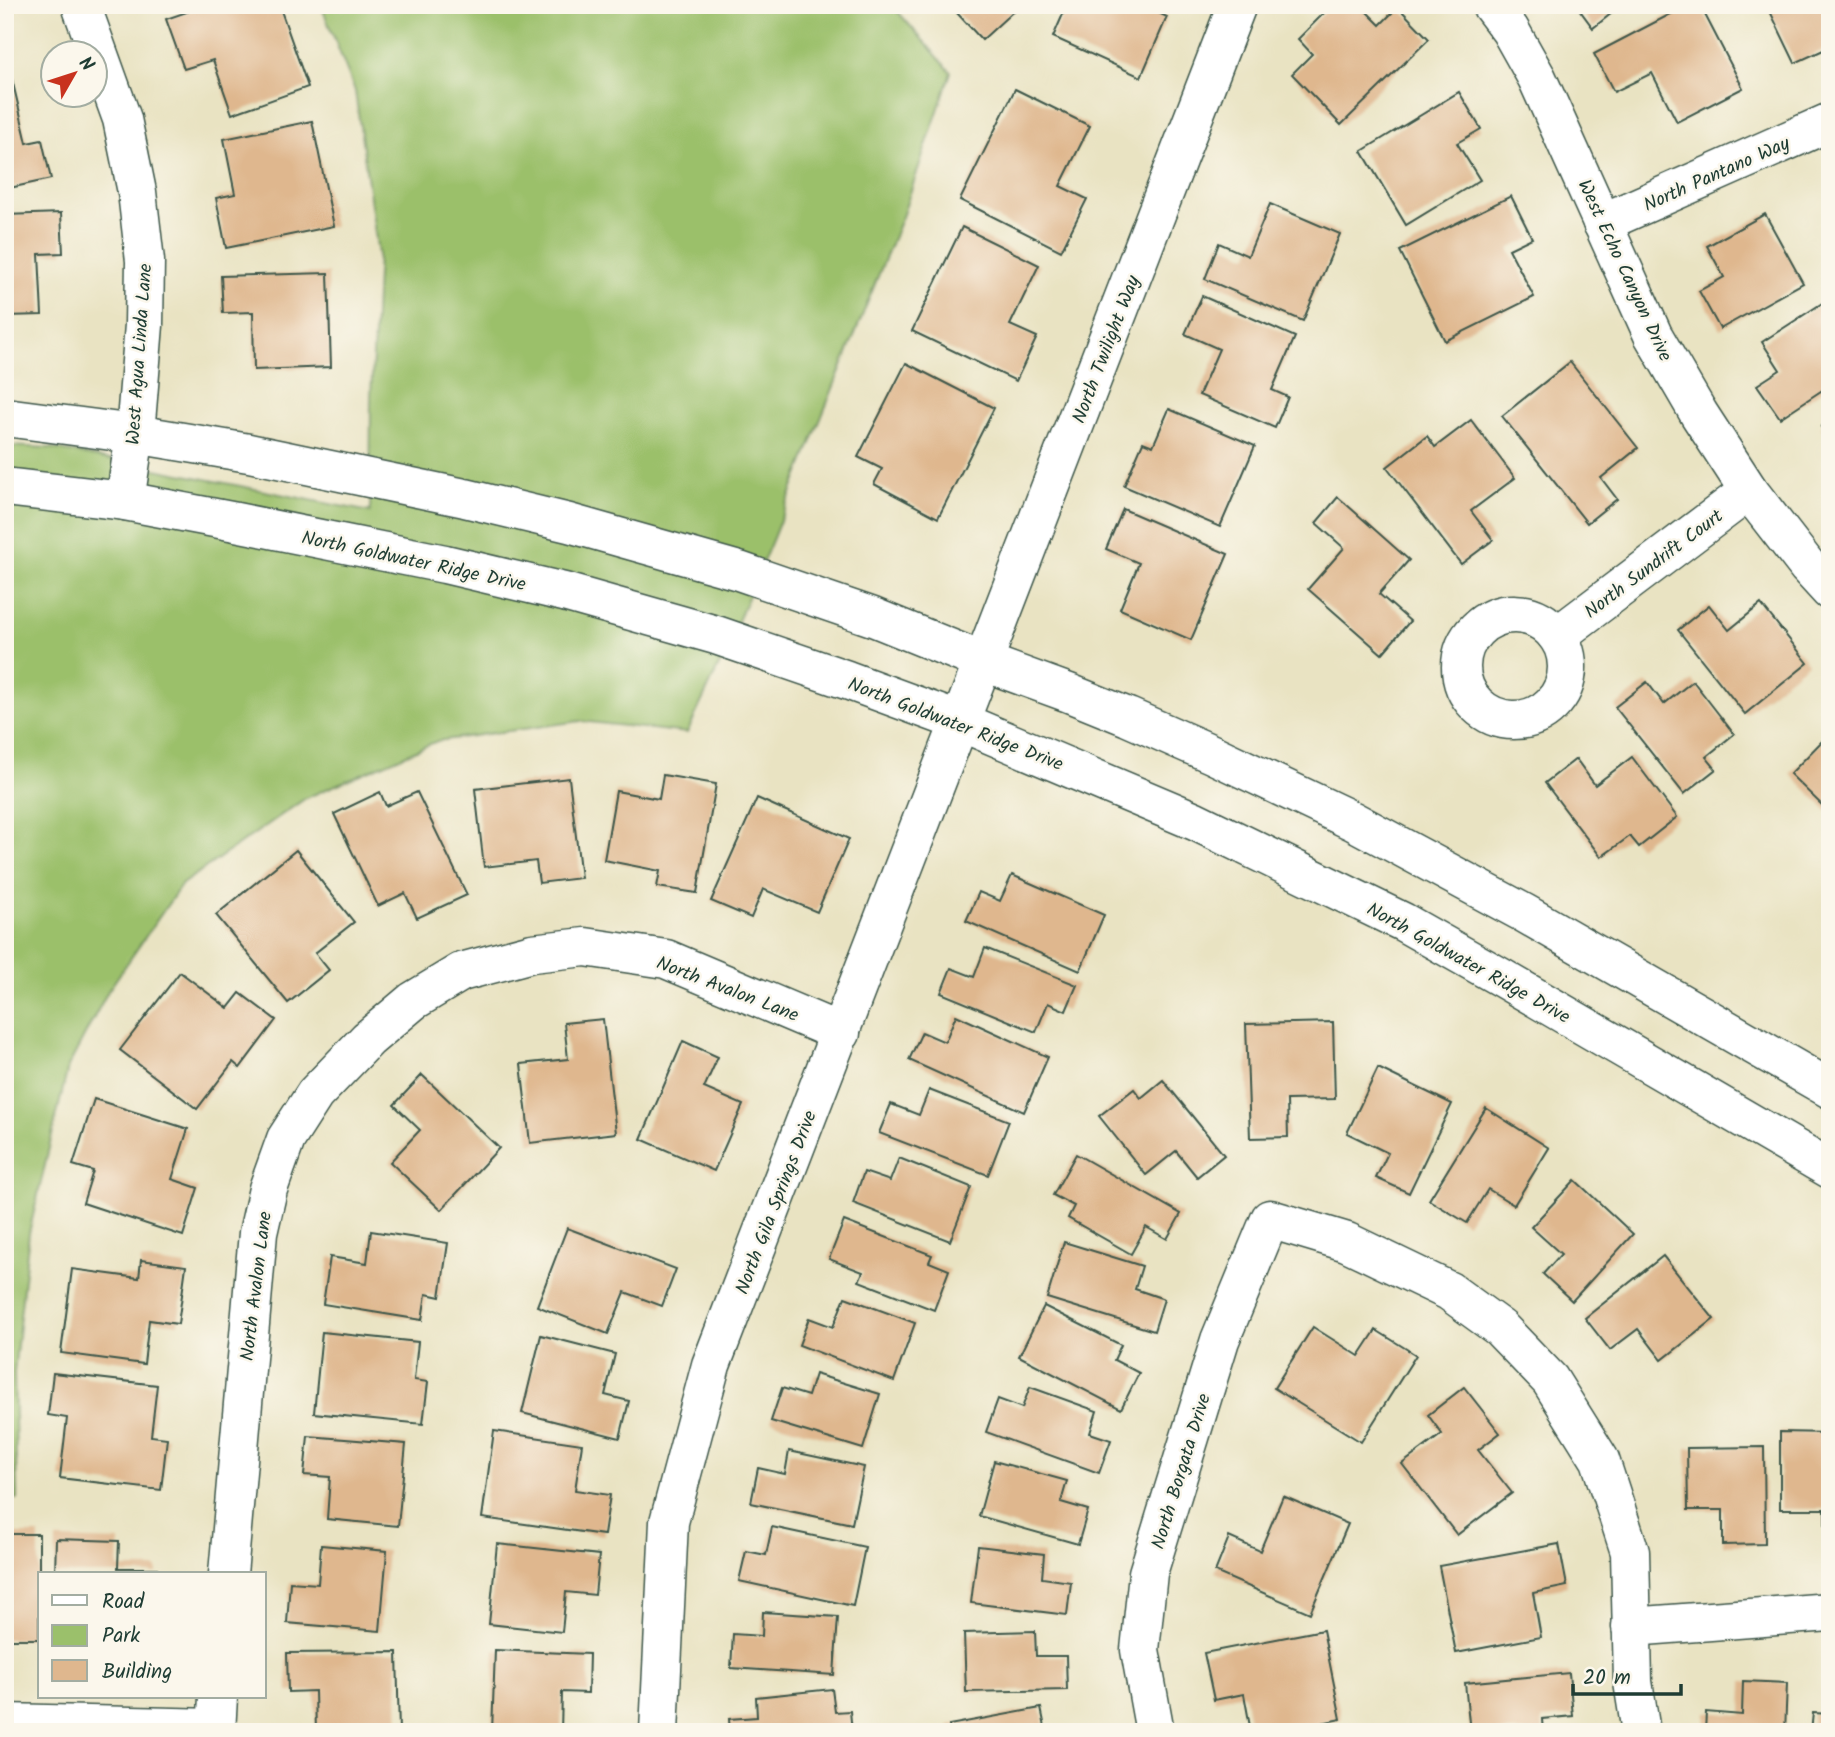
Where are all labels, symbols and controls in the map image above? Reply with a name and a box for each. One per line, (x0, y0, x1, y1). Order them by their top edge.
north arrow (38, 38, 108, 108)
text: N (70, 50, 101, 79)
street label: North Pantano Way (1639, 129, 1796, 221)
street label: West Echo Canyon Drive (1569, 175, 1680, 367)
street label: West Agua Linda Lane (119, 262, 161, 446)
street label: North Twilight Way (1065, 270, 1149, 428)
street label: North Sundrift Court (1578, 502, 1731, 627)
street label: North Goldwater Ridge Drive (299, 524, 529, 600)
street label: North Goldwater Ridge Drive (843, 670, 1068, 780)
street label: North Goldwater Ridge Drive (1361, 895, 1576, 1033)
street label: North Avalon Lane (652, 949, 803, 1031)
street label: North Gila Springs Drive (728, 1106, 826, 1299)
street label: North Avalon Lane (233, 1209, 281, 1363)
street label: North Borgata Drive (1144, 1390, 1220, 1553)
legend (38, 1572, 266, 1698)
text: Road (102, 1586, 145, 1619)
text: Park (102, 1620, 140, 1653)
scale bar (1573, 1653, 1681, 1697)
text: Building (102, 1656, 172, 1689)
text: 20 m (1583, 1662, 1631, 1695)

